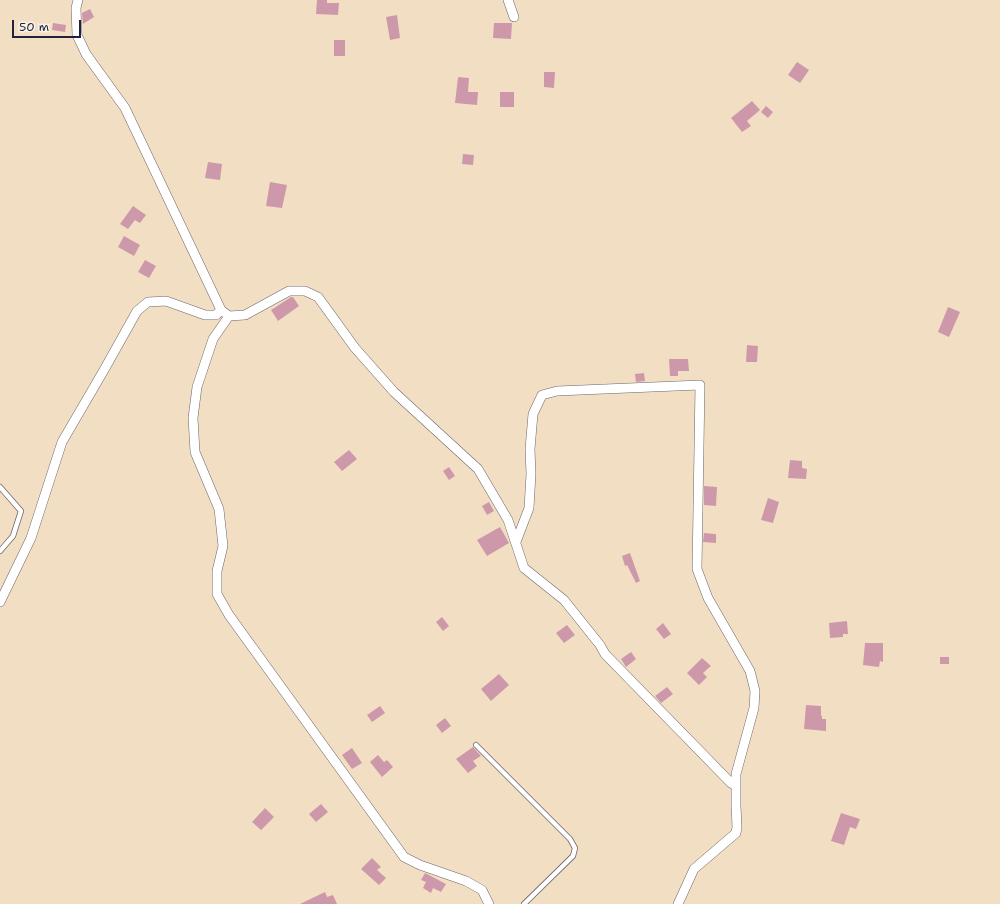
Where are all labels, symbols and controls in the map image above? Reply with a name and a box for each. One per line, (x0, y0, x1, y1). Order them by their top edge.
scale bar (14, 12, 83, 38)
text: 50 m (19, 19, 49, 35)

